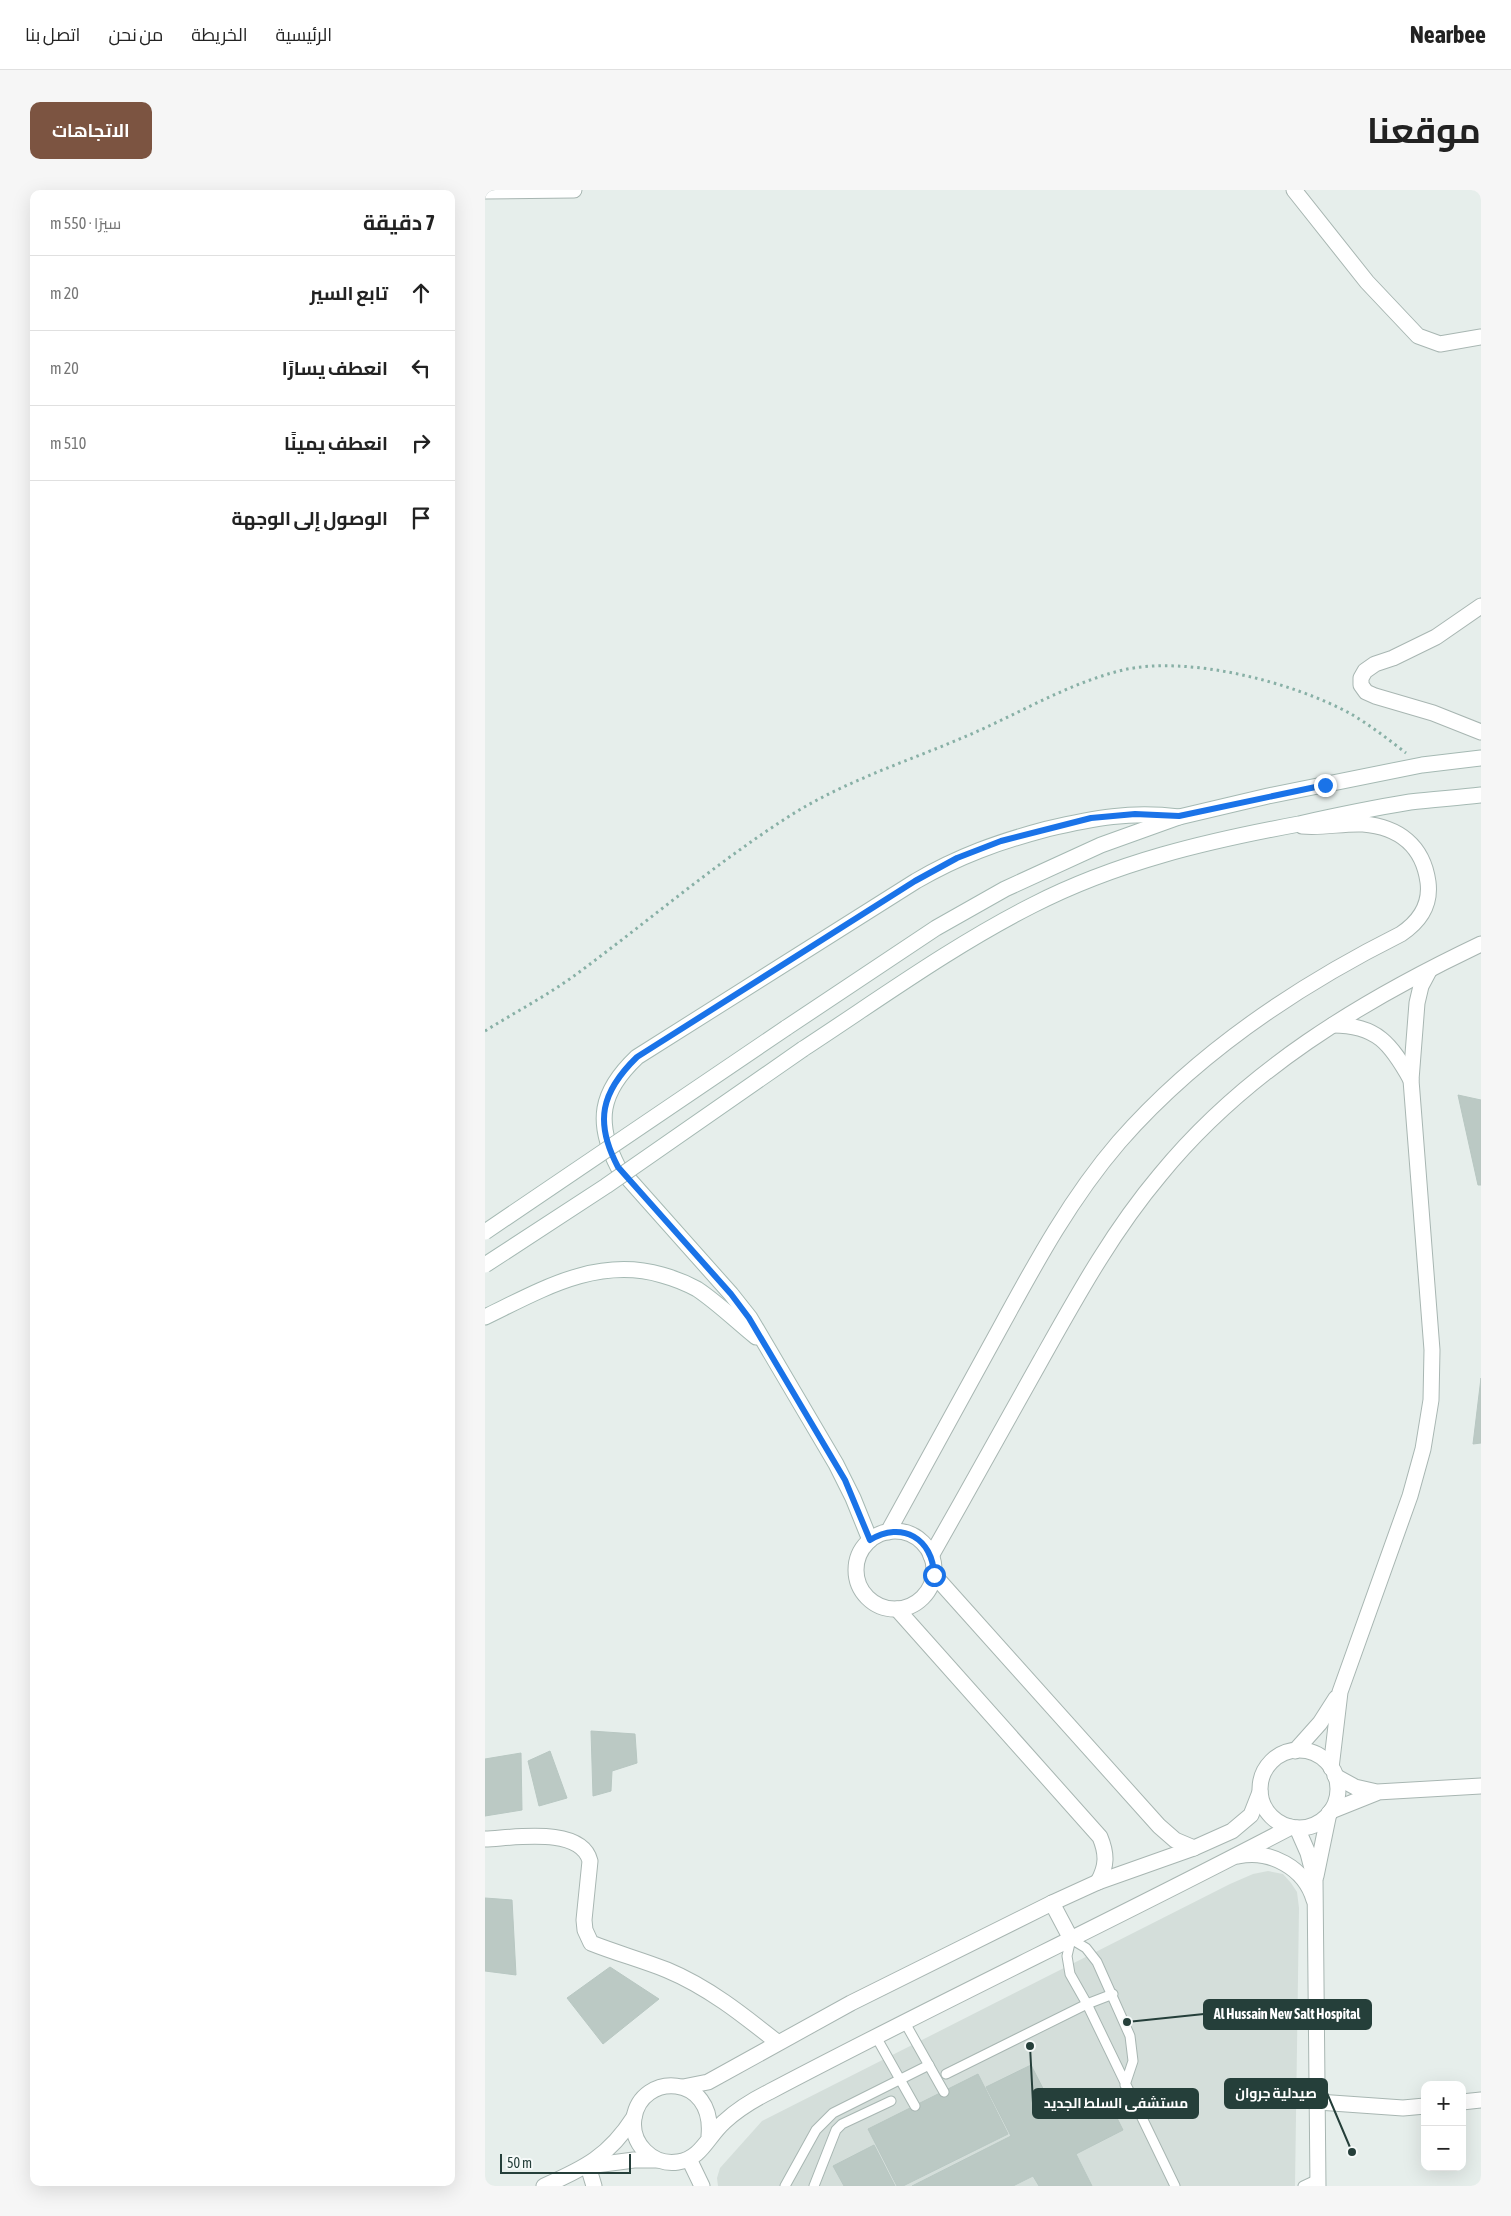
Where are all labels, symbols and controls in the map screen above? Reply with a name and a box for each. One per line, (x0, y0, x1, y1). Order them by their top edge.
text: Nearbee (1410, 21, 1486, 48)
text: اتصل بنا (25, 24, 80, 45)
text: من نحن (108, 24, 163, 45)
text: الخريطة (191, 24, 248, 45)
text: الرئيسية (276, 24, 332, 45)
button: الاتجاهات (30, 102, 152, 159)
text: موقعنا (1367, 110, 1481, 150)
text: 7 دقيقة (363, 210, 435, 234)
text: سيرًا · 550 m (50, 214, 121, 232)
icon: ahead (407, 279, 435, 307)
text: تابع السير (310, 282, 388, 304)
text: 20 m (50, 284, 79, 302)
icon: left (407, 354, 435, 382)
text: انعطف يسارًا (282, 357, 388, 379)
text: 20 m (50, 359, 79, 377)
icon: right (407, 429, 435, 457)
text: انعطف يمينًا (284, 432, 388, 454)
text: 510 m (50, 434, 86, 452)
icon: arrive (407, 504, 435, 532)
text: الوصول إلى الوجهة (231, 507, 388, 529)
route end (1314, 774, 1337, 797)
route start (923, 1564, 946, 1587)
callout: Al Hussain New Salt Hospital (1204, 2000, 1371, 2029)
text: Al Hussain New Salt Hospital (1213, 2006, 1360, 2022)
callout: صيدلية جروان (1225, 2079, 1327, 2108)
map controls (1421, 2081, 1466, 2171)
button: + (1421, 2081, 1466, 2126)
text: صيدلية جروان (1235, 2085, 1317, 2102)
callout: مستشفى السلط الجديد (1033, 2089, 1198, 2118)
text: مستشفى السلط الجديد (1044, 2095, 1188, 2112)
button: − (1421, 2126, 1466, 2171)
scale bar (500, 2151, 631, 2174)
text: 50 m (507, 2155, 532, 2171)

